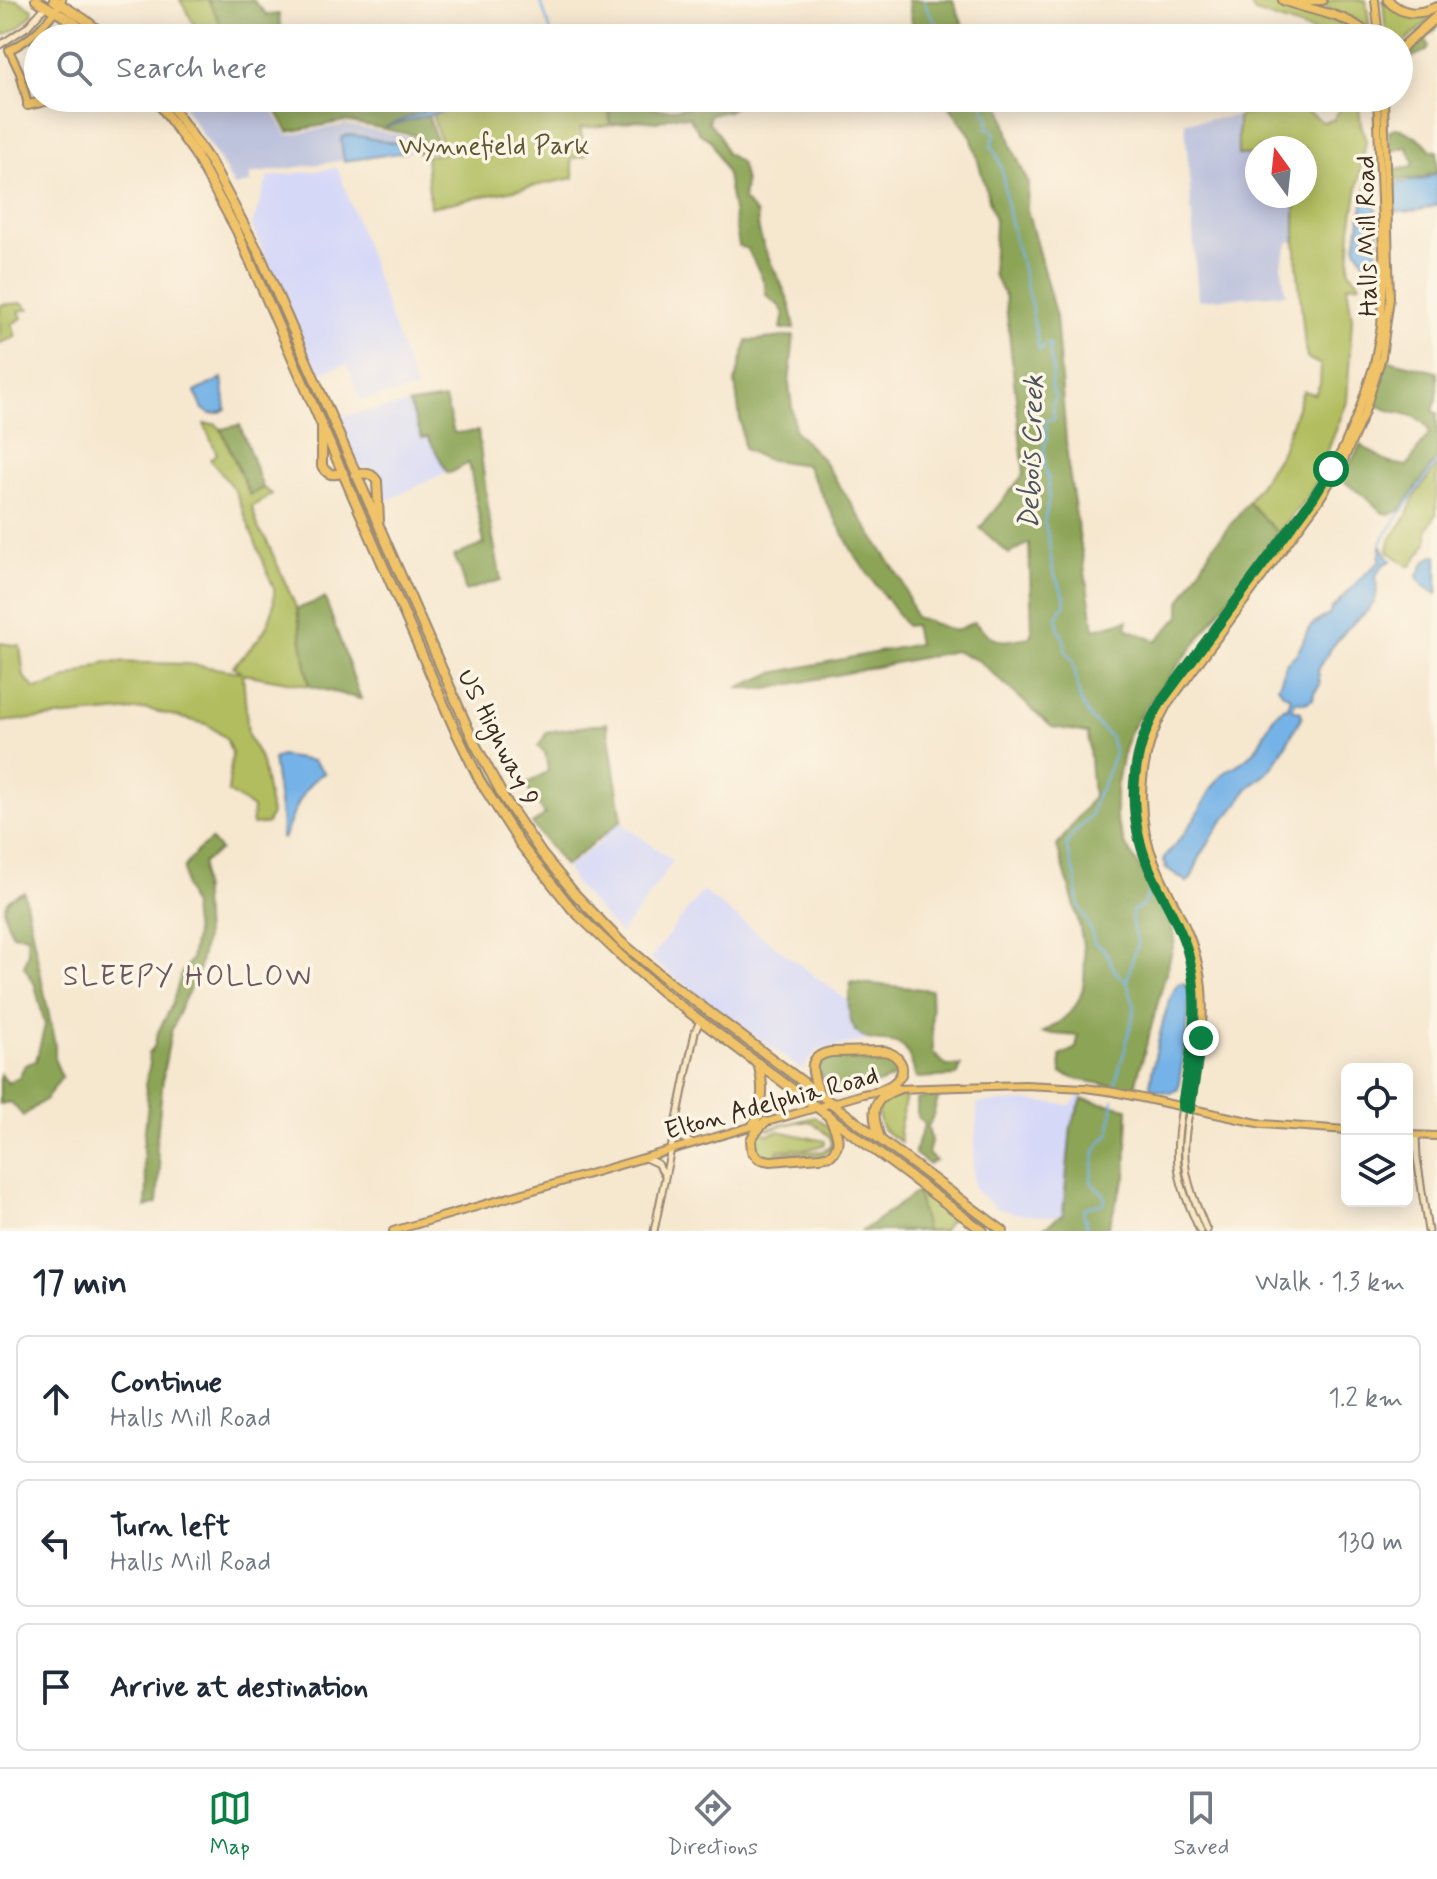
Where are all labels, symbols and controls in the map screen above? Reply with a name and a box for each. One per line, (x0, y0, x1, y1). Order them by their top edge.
search box (24, 24, 1413, 112)
icon: search (52, 46, 96, 90)
text: Search here (116, 49, 267, 88)
park label: Wynnefield Park (399, 130, 590, 164)
north arrow (1245, 136, 1317, 208)
street label: Halls Mill Road (1350, 155, 1386, 317)
water label: Debois Creek (1011, 374, 1054, 530)
route start (1313, 451, 1349, 487)
street label: US Highway 9 (446, 664, 546, 813)
district label: SLEEPY HOLLOW (63, 959, 313, 996)
route end (1183, 1020, 1219, 1056)
street label: Elton Adelphia Road (661, 1059, 882, 1149)
map controls (1341, 1063, 1413, 1207)
button: locate (1341, 1063, 1413, 1135)
button: layers (1341, 1135, 1413, 1207)
text: 17 min (32, 1261, 127, 1306)
text: Walk · 1.3 km (1255, 1266, 1405, 1300)
text: Continue (110, 1363, 222, 1402)
icon: ahead (34, 1377, 78, 1421)
text: 1.2 km (1328, 1382, 1403, 1416)
text: Halls Mill Road (110, 1402, 271, 1436)
text: Turn left (110, 1507, 230, 1546)
icon: left (34, 1521, 78, 1565)
text: 130 m (1337, 1526, 1403, 1560)
text: Halls Mill Road (110, 1546, 271, 1580)
icon: arrive (34, 1665, 78, 1709)
text: Arrive at destination (110, 1668, 368, 1707)
tab: Map (208, 1786, 252, 1862)
tab: Directions (667, 1786, 758, 1862)
tab: Saved (1174, 1786, 1229, 1862)

